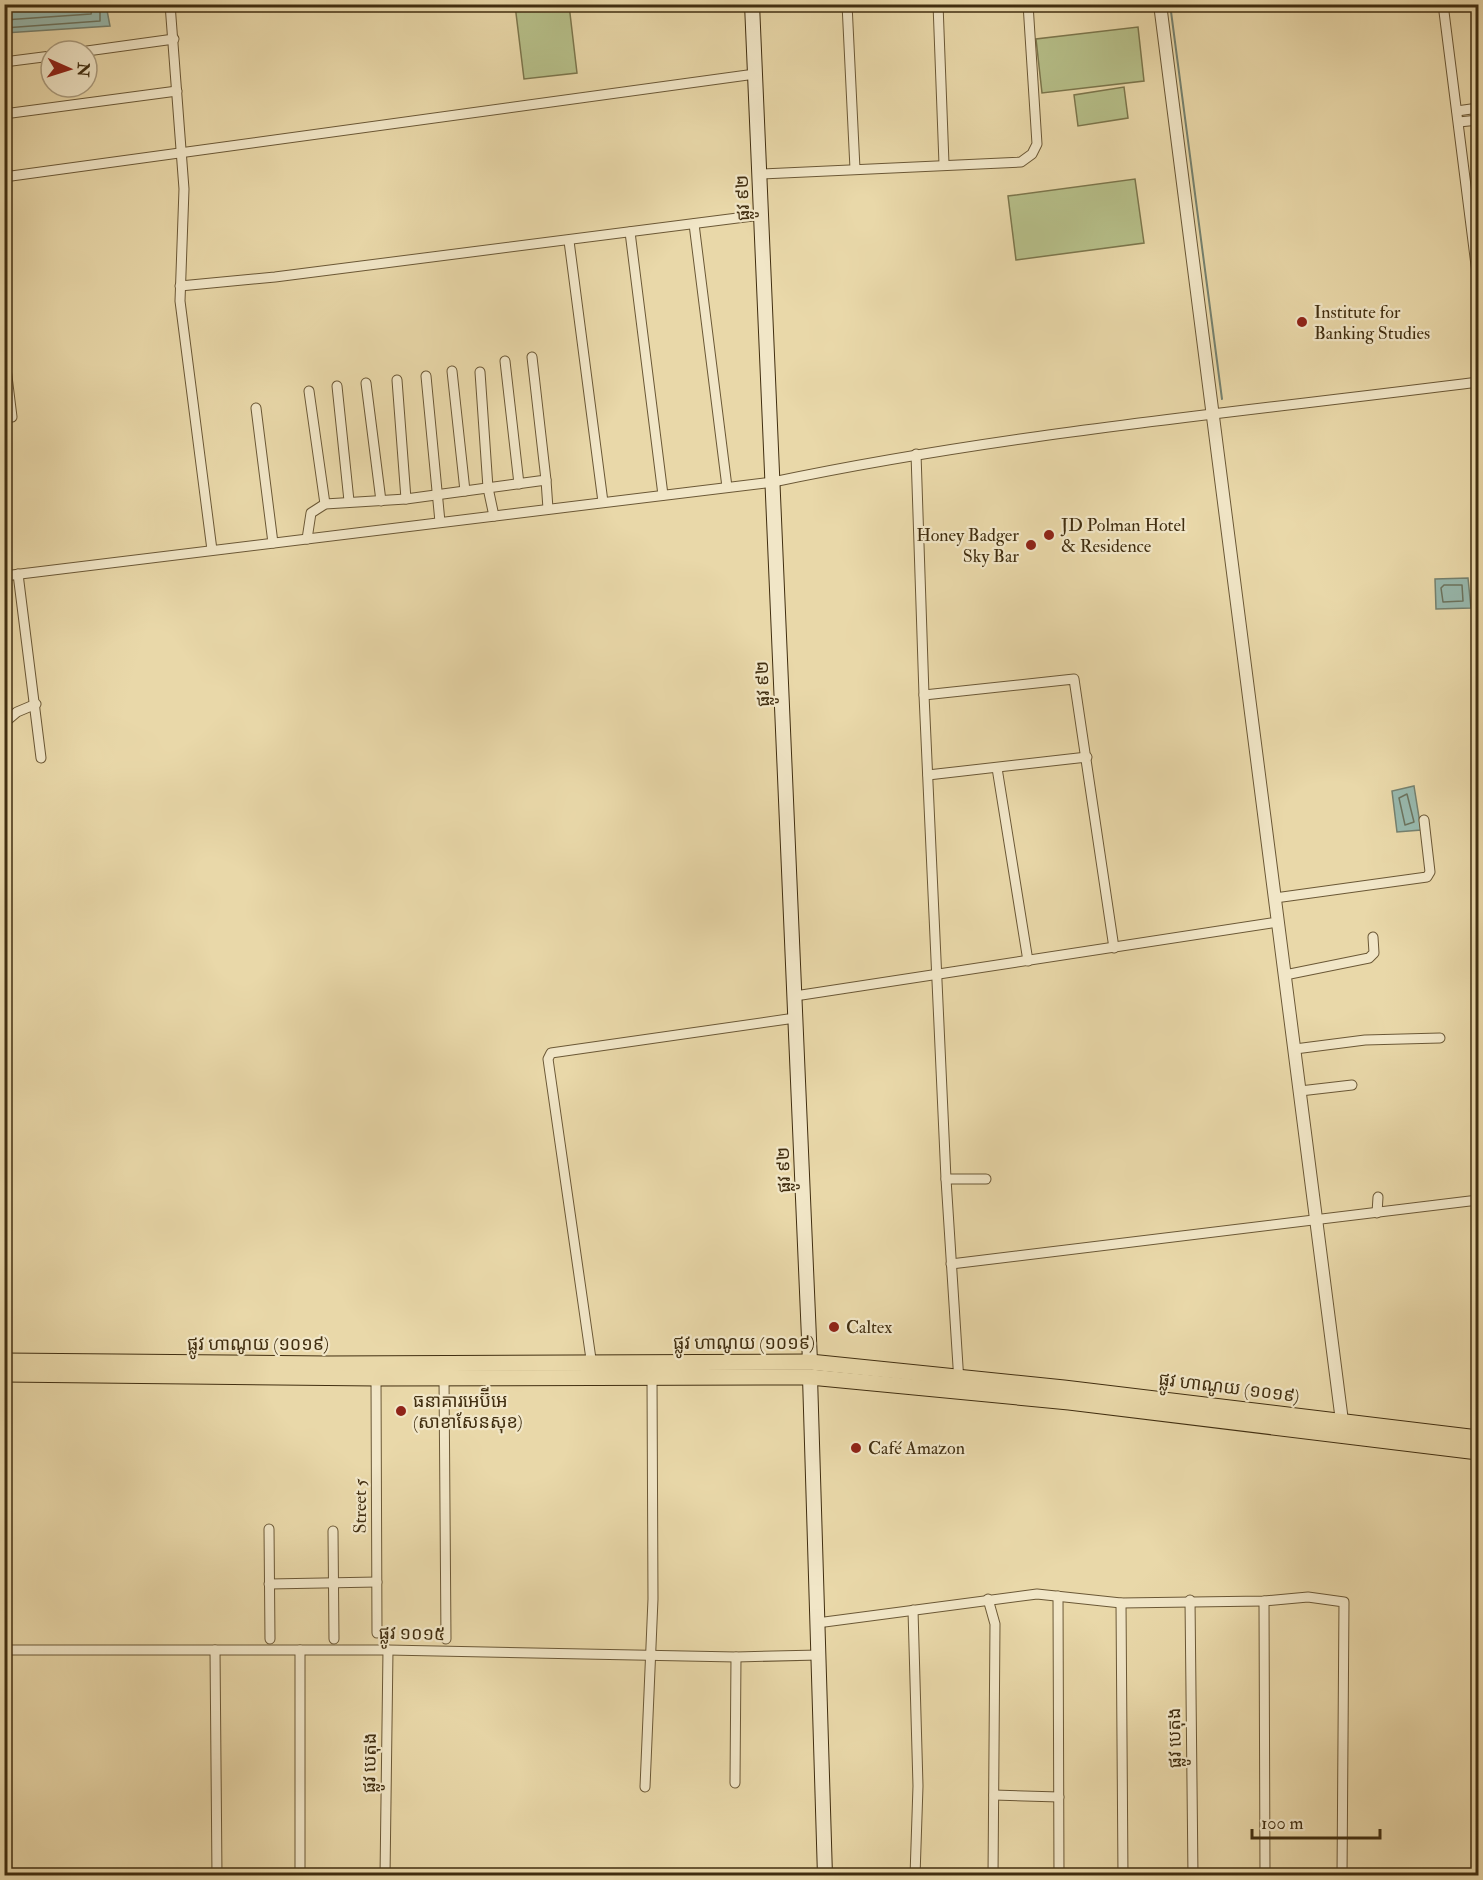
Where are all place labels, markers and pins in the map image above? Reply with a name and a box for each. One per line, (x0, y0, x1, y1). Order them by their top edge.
place label: Institute for Banking Studies (1314, 301, 1430, 345)
marker: Institute for Banking Studies (1295, 315, 1309, 329)
place label: JD Polman Hotel & Residence (1060, 514, 1186, 558)
place label: Honey Badger Sky Bar (916, 524, 1019, 568)
marker: JD Polman Hotel & Residence (1042, 528, 1056, 542)
marker: Honey Badger Sky Bar (1024, 538, 1038, 552)
place label: Caltex (846, 1316, 892, 1339)
marker: Caltex (827, 1320, 841, 1334)
place label: ធនាគារអេប៊ីអេ (សាខាសែនសុខ) (413, 1387, 523, 1434)
marker: ធនាគារអេប៊ីអេ (សាខាសែនសុខ) (394, 1404, 408, 1418)
place label: Café Amazon (868, 1437, 965, 1460)
marker: Café Amazon (849, 1441, 863, 1455)

